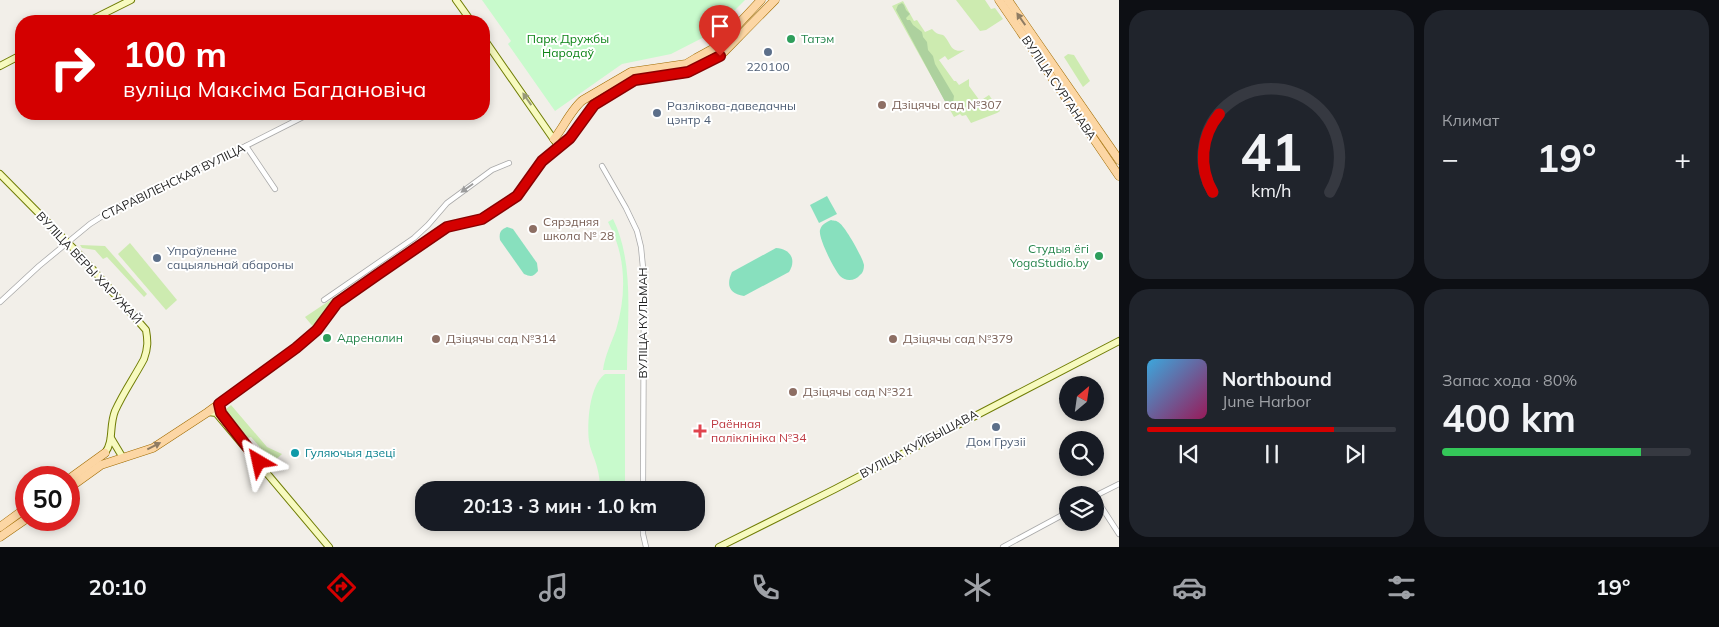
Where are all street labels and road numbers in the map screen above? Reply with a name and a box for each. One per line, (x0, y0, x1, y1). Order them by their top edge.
street label: ВУЛІЦА СУРГАНАВА (1019, 33, 1100, 143)
street label: СТАРАВІЛЕНСКАЯ ВУЛІЦА (98, 140, 247, 223)
street label: ВУЛІЦА ВЕРЫ ХАРУЖАЙ (33, 208, 145, 327)
street label: ВУЛІЦА КУЛЬМАН (635, 267, 650, 379)
street label: ВУЛІЦА КУЙБЫШАВА (857, 406, 981, 481)

